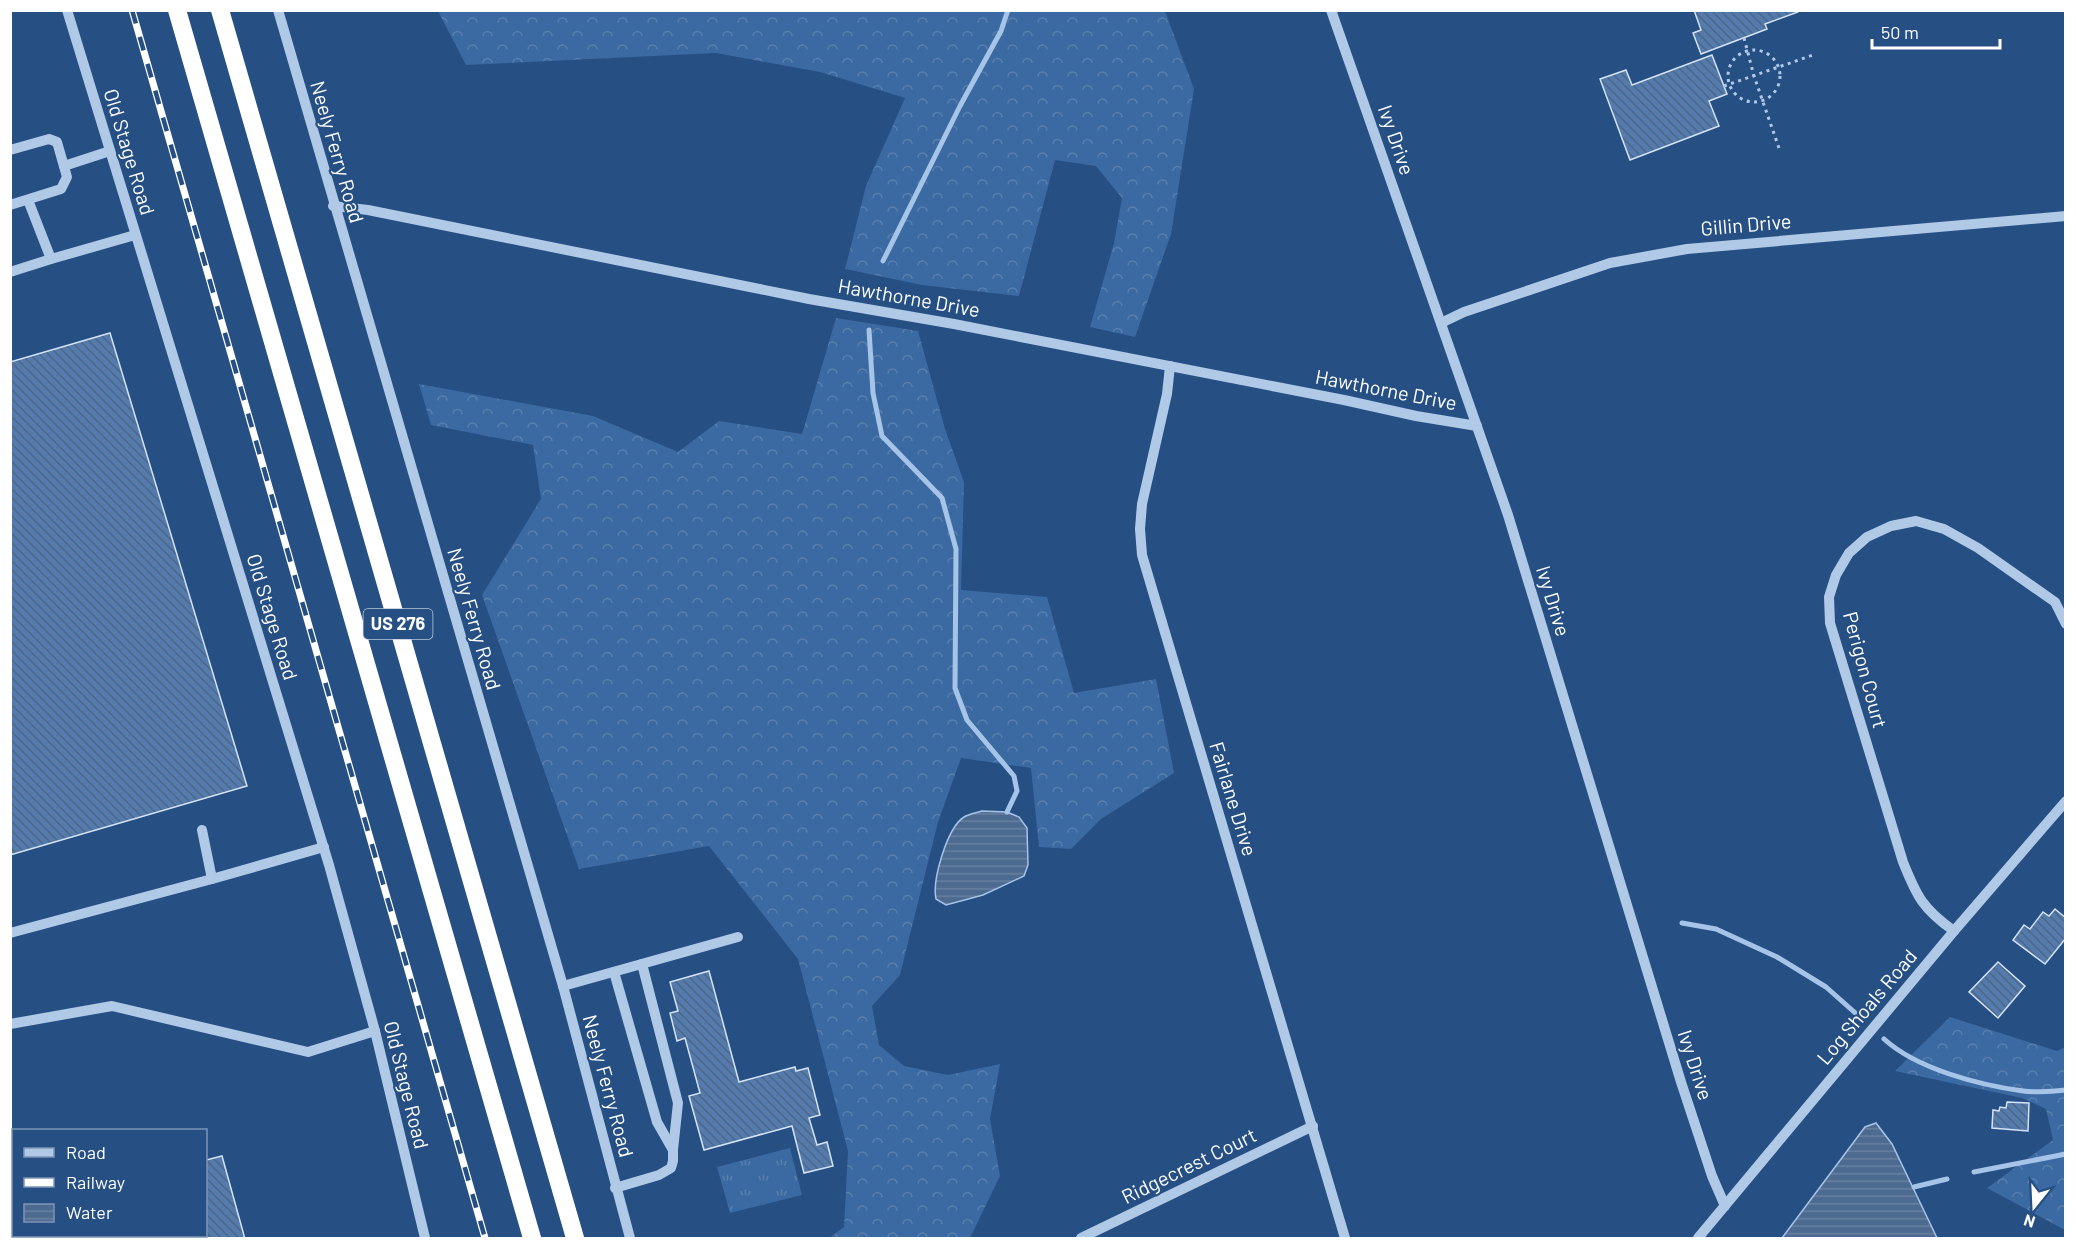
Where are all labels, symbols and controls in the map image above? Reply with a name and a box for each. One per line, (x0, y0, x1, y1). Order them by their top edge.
scale bar (1872, 12, 2000, 50)
text: 50 m (1881, 21, 1919, 43)
street label: Neely Ferry Road (306, 78, 370, 225)
street label: Old Stage Road (99, 86, 161, 218)
street label: Ivy Drive (1374, 102, 1420, 178)
street label: Gillin Drive (1700, 208, 1792, 240)
street label: Hawthorne Drive (836, 273, 982, 321)
street label: Hawthorne Drive (1313, 364, 1459, 414)
street label: Neely Ferry Road (443, 545, 507, 692)
street label: Old Stage Road (242, 551, 304, 683)
street label: Ivy Drive (1532, 563, 1576, 639)
road number: US 276 (364, 609, 432, 639)
street label: Perigon Court (1839, 609, 1893, 731)
street label: Fairlane Drive (1205, 739, 1263, 859)
street label: Log Shoals Road (1811, 944, 1921, 1069)
street label: Neely Ferry Road (578, 1012, 640, 1160)
street label: Old Stage Road (380, 1018, 434, 1151)
street label: Ivy Drive (1673, 1027, 1719, 1103)
street label: Ridgecrest Court (1117, 1122, 1260, 1208)
legend (12, 1129, 207, 1237)
text: Road (66, 1141, 106, 1163)
text: Railway (66, 1171, 125, 1193)
north arrow (2004, 1177, 2064, 1237)
text: Water (66, 1201, 113, 1223)
text: N (2021, 1211, 2037, 1232)

